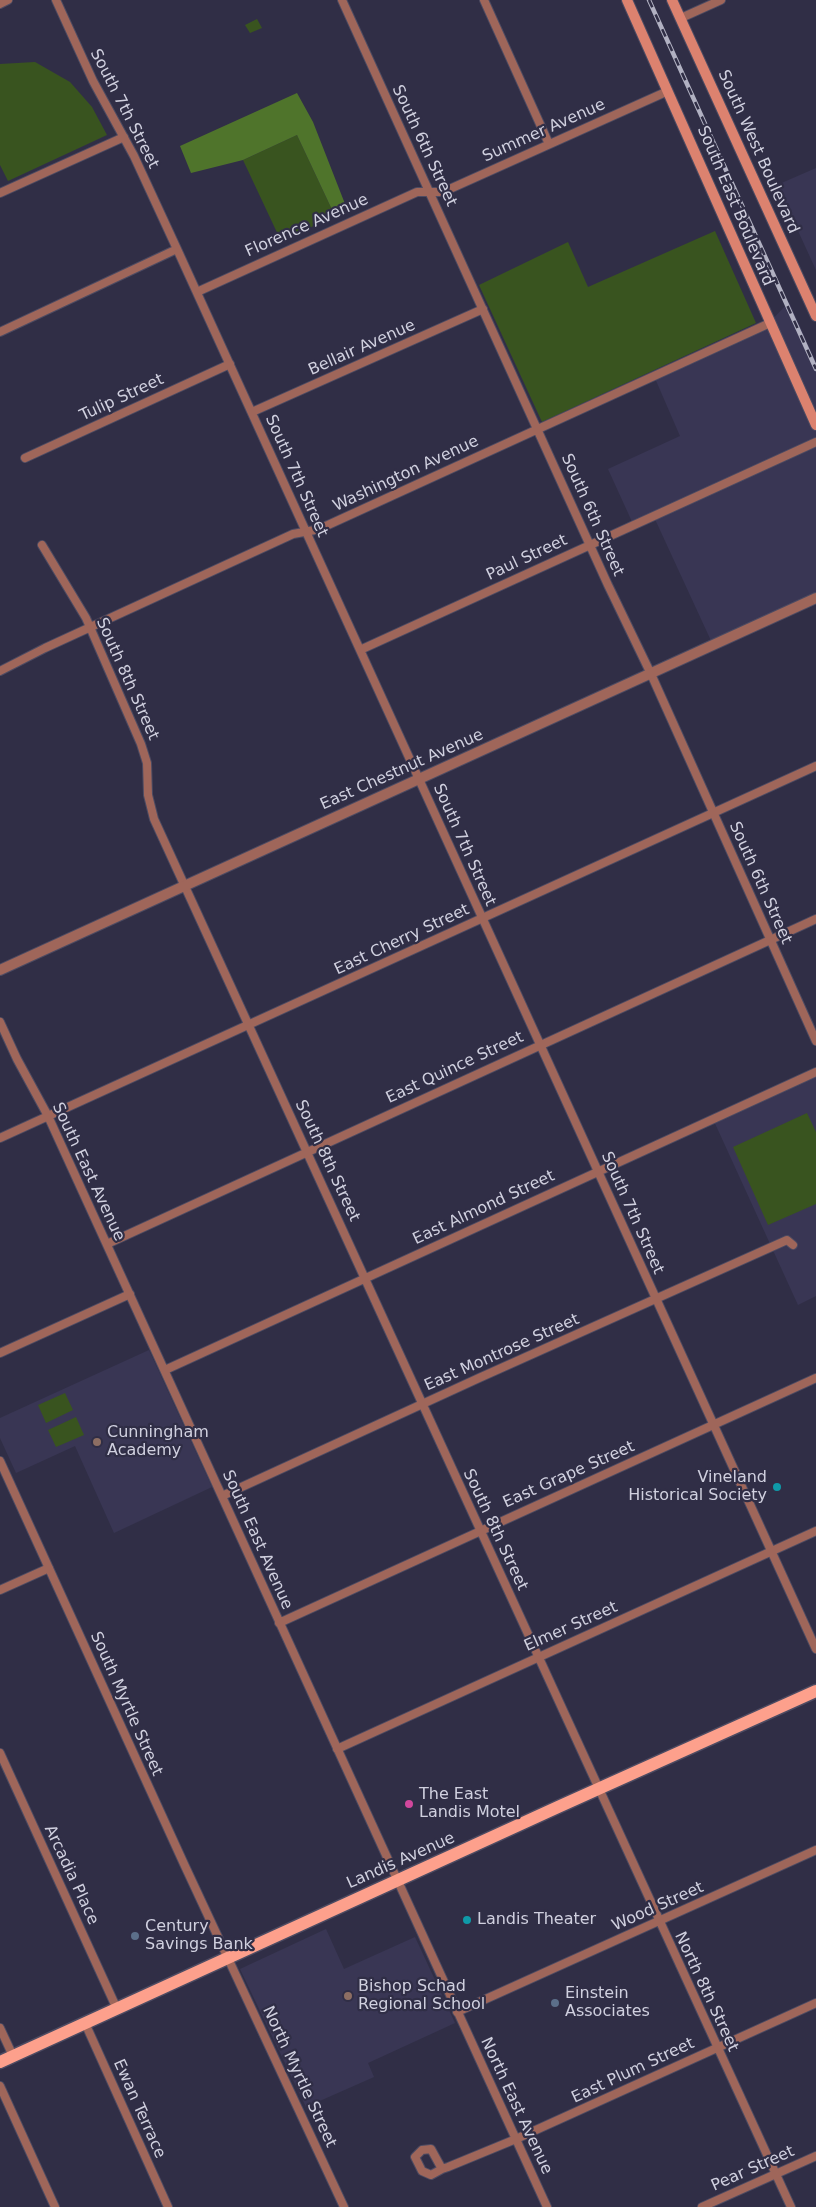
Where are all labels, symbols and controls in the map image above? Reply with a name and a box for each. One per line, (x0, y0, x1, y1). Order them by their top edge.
street label: South 7th Street (86, 46, 162, 172)
street label: South West Boulevard (713, 67, 803, 237)
street label: South 6th Street (387, 82, 461, 210)
street label: Summer Avenue (480, 95, 608, 167)
street label: South East Boulevard (693, 123, 777, 289)
street label: Florence Avenue (242, 190, 372, 262)
street label: Bellair Avenue (306, 316, 418, 380)
street label: Tulip Street (77, 370, 167, 426)
street label: South 7th Street (260, 412, 332, 540)
street label: Washington Avenue (330, 432, 482, 516)
street label: South 6th Street (556, 451, 628, 579)
street label: Paul Street (484, 531, 570, 585)
street label: South 8th Street (91, 615, 163, 743)
street label: East Chestnut Avenue (317, 725, 487, 815)
street label: South 7th Street (428, 781, 500, 909)
street label: South 6th Street (724, 819, 796, 947)
street label: East Cherry Street (331, 900, 473, 980)
street label: East Quince Street (383, 1028, 527, 1108)
street label: South 8th Street (290, 1097, 364, 1225)
street label: South East Avenue (47, 1100, 129, 1244)
street label: South 7th Street (596, 1149, 668, 1277)
street label: East Almond Street (410, 1167, 558, 1249)
street label: East Montrose Street (422, 1310, 582, 1396)
place label: Cunningham Academy (107, 1423, 209, 1461)
marker: Cunningham Academy (91, 1436, 103, 1448)
street label: East Grape Street (500, 1437, 638, 1513)
street label: South 8th Street (458, 1466, 532, 1594)
street label: South East Avenue (218, 1467, 296, 1613)
place label: Vineland Historical Society (628, 1468, 767, 1506)
marker: Vineland Historical Society (771, 1481, 783, 1493)
street label: Elmer Street (521, 1598, 621, 1656)
street label: South Myrtle Street (86, 1629, 166, 1779)
place label: The East Landis Motel (419, 1785, 520, 1823)
marker: The East Landis Motel (403, 1798, 415, 1810)
street label: Arcadia Place (40, 1822, 102, 1928)
street label: Landis Avenue (344, 1829, 458, 1893)
street label: Wood Street (609, 1878, 707, 1936)
place label: Landis Theater (477, 1910, 596, 1930)
marker: Landis Theater (461, 1914, 473, 1926)
place label: Century Savings Bank (145, 1917, 253, 1955)
street label: North 8th Street (670, 1929, 742, 2055)
marker: Century Savings Bank (129, 1930, 141, 1942)
place label: Bishop Schad Regional School (358, 1977, 485, 2015)
place label: Einstein Associates (565, 1984, 650, 2022)
marker: Bishop Schad Regional School (342, 1990, 354, 2002)
marker: Einstein Associates (549, 1997, 561, 2009)
street label: North Myrtle Street (258, 2003, 340, 2151)
street label: North East Avenue (476, 2034, 556, 2178)
street label: East Plum Street (569, 2034, 697, 2108)
street label: Ewan Terrace (109, 2056, 169, 2162)
street label: Pear Street (708, 2142, 798, 2196)

